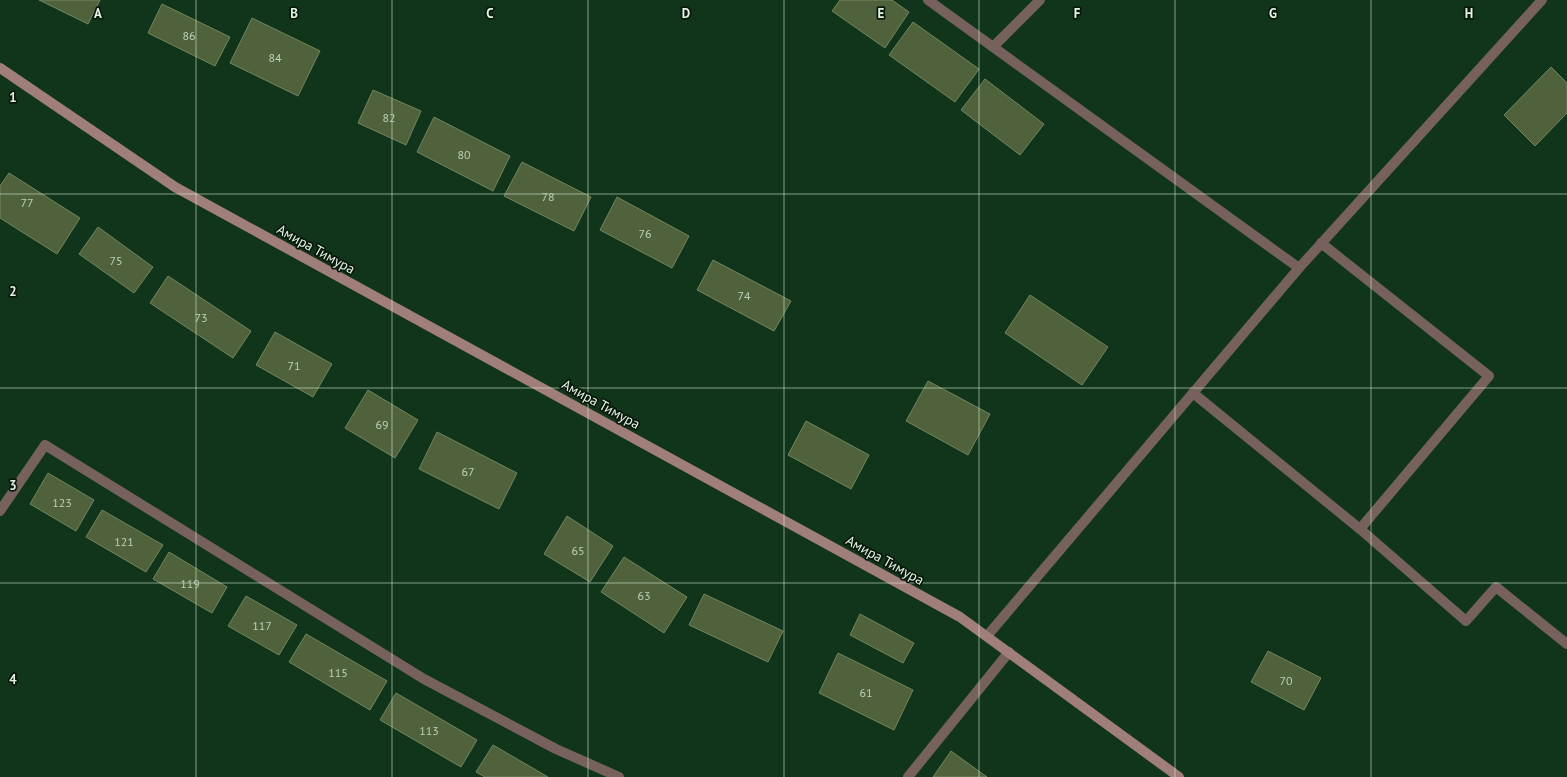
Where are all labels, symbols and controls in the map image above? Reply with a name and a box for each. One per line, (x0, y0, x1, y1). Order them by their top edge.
text: A (94, 5, 102, 22)
text: B (290, 5, 298, 22)
text: C (486, 5, 494, 22)
text: D (682, 5, 690, 22)
text: E (878, 5, 885, 22)
text: F (1074, 5, 1081, 22)
text: G (1269, 5, 1277, 22)
text: H (1465, 5, 1473, 22)
house number: 86 (182, 28, 196, 43)
house number: 84 (268, 50, 282, 65)
text: 1 (9, 89, 17, 106)
house number: 82 (382, 110, 396, 125)
house number: 80 (457, 147, 471, 162)
house number: 78 (541, 189, 555, 204)
house number: 77 (20, 195, 34, 210)
street label: Амира Тимура (274, 220, 358, 278)
house number: 76 (638, 226, 652, 241)
house number: 75 (109, 253, 123, 268)
text: 2 (9, 283, 17, 300)
house number: 74 (737, 288, 751, 303)
house number: 73 (194, 310, 208, 325)
house number: 71 (287, 358, 301, 373)
street label: Амира Тимура (559, 375, 643, 433)
house number: 69 (375, 417, 389, 432)
house number: 67 (461, 464, 475, 479)
text: 3 (9, 477, 17, 494)
house number: 123 (52, 495, 72, 510)
street label: Амира Тимура (843, 531, 927, 589)
house number: 121 (114, 534, 134, 549)
house number: 65 (571, 543, 585, 558)
house number: 119 (180, 576, 200, 591)
house number: 63 (637, 588, 651, 603)
house number: 117 (252, 618, 272, 633)
house number: 115 (328, 665, 348, 680)
text: 4 (9, 671, 17, 688)
house number: 70 (1279, 673, 1293, 688)
house number: 61 (859, 685, 873, 700)
house number: 113 (419, 723, 439, 738)

